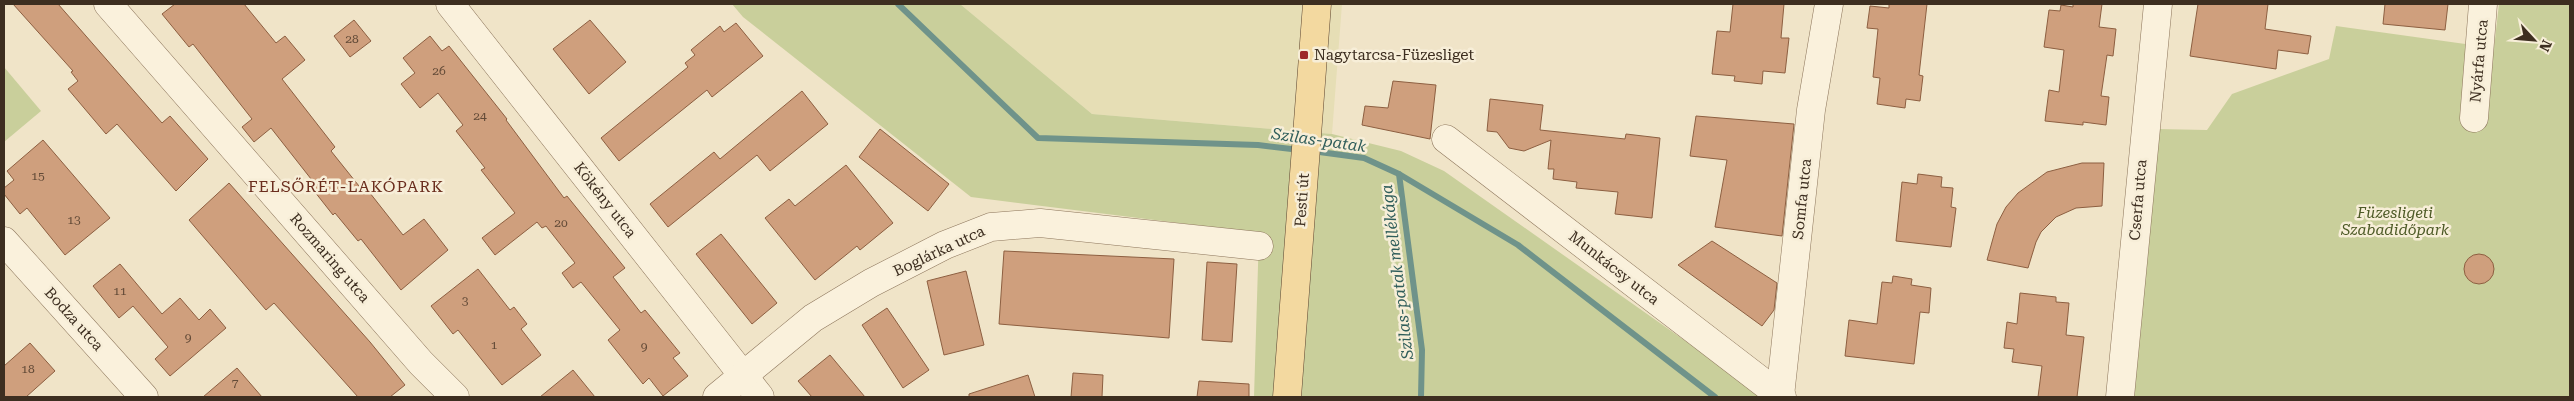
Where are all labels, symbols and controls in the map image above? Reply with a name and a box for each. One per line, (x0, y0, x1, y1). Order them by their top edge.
north arrow (2509, 15, 2559, 65)
street label: Nyárfa utca (2466, 19, 2492, 103)
house number: 28 (345, 32, 359, 46)
text: N (2536, 37, 2555, 54)
place label: Nagytarcsa-Füzesliget (1314, 46, 1474, 64)
marker: Nagytarcsa-Füzesliget (1298, 49, 1310, 61)
house number: 26 (432, 64, 446, 78)
house number: 24 (473, 109, 487, 123)
water label: Szilas-patak (1270, 124, 1368, 156)
street label: Somfa utca (1789, 158, 1815, 240)
street label: Kökény utca (570, 159, 640, 241)
street label: Cserfa utca (2125, 159, 2151, 241)
house number: 15 (31, 169, 45, 183)
street label: Pesti út (1291, 172, 1313, 227)
district label: FELSŐRÉT-LAKÓPARK (248, 177, 444, 196)
water label: Szilas-patak mellékága (1377, 183, 1417, 362)
park label: Füzesligeti Szabadidőpark (2340, 204, 2450, 239)
street label: Rozmaring utca (286, 210, 374, 306)
house number: 13 (67, 213, 81, 227)
house number: 20 (554, 216, 568, 230)
street label: Boglárka utca (890, 222, 988, 280)
street label: Munkácsy utca (1565, 227, 1663, 309)
street label: Bodza utca (41, 284, 107, 354)
house number: 11 (113, 284, 127, 298)
house number: 3 (462, 294, 469, 308)
house number: 9 (185, 331, 192, 345)
house number: 1 (491, 338, 498, 352)
house number: 9 (641, 340, 648, 354)
house number: 18 (21, 362, 35, 376)
house number: 7 (232, 376, 239, 390)

